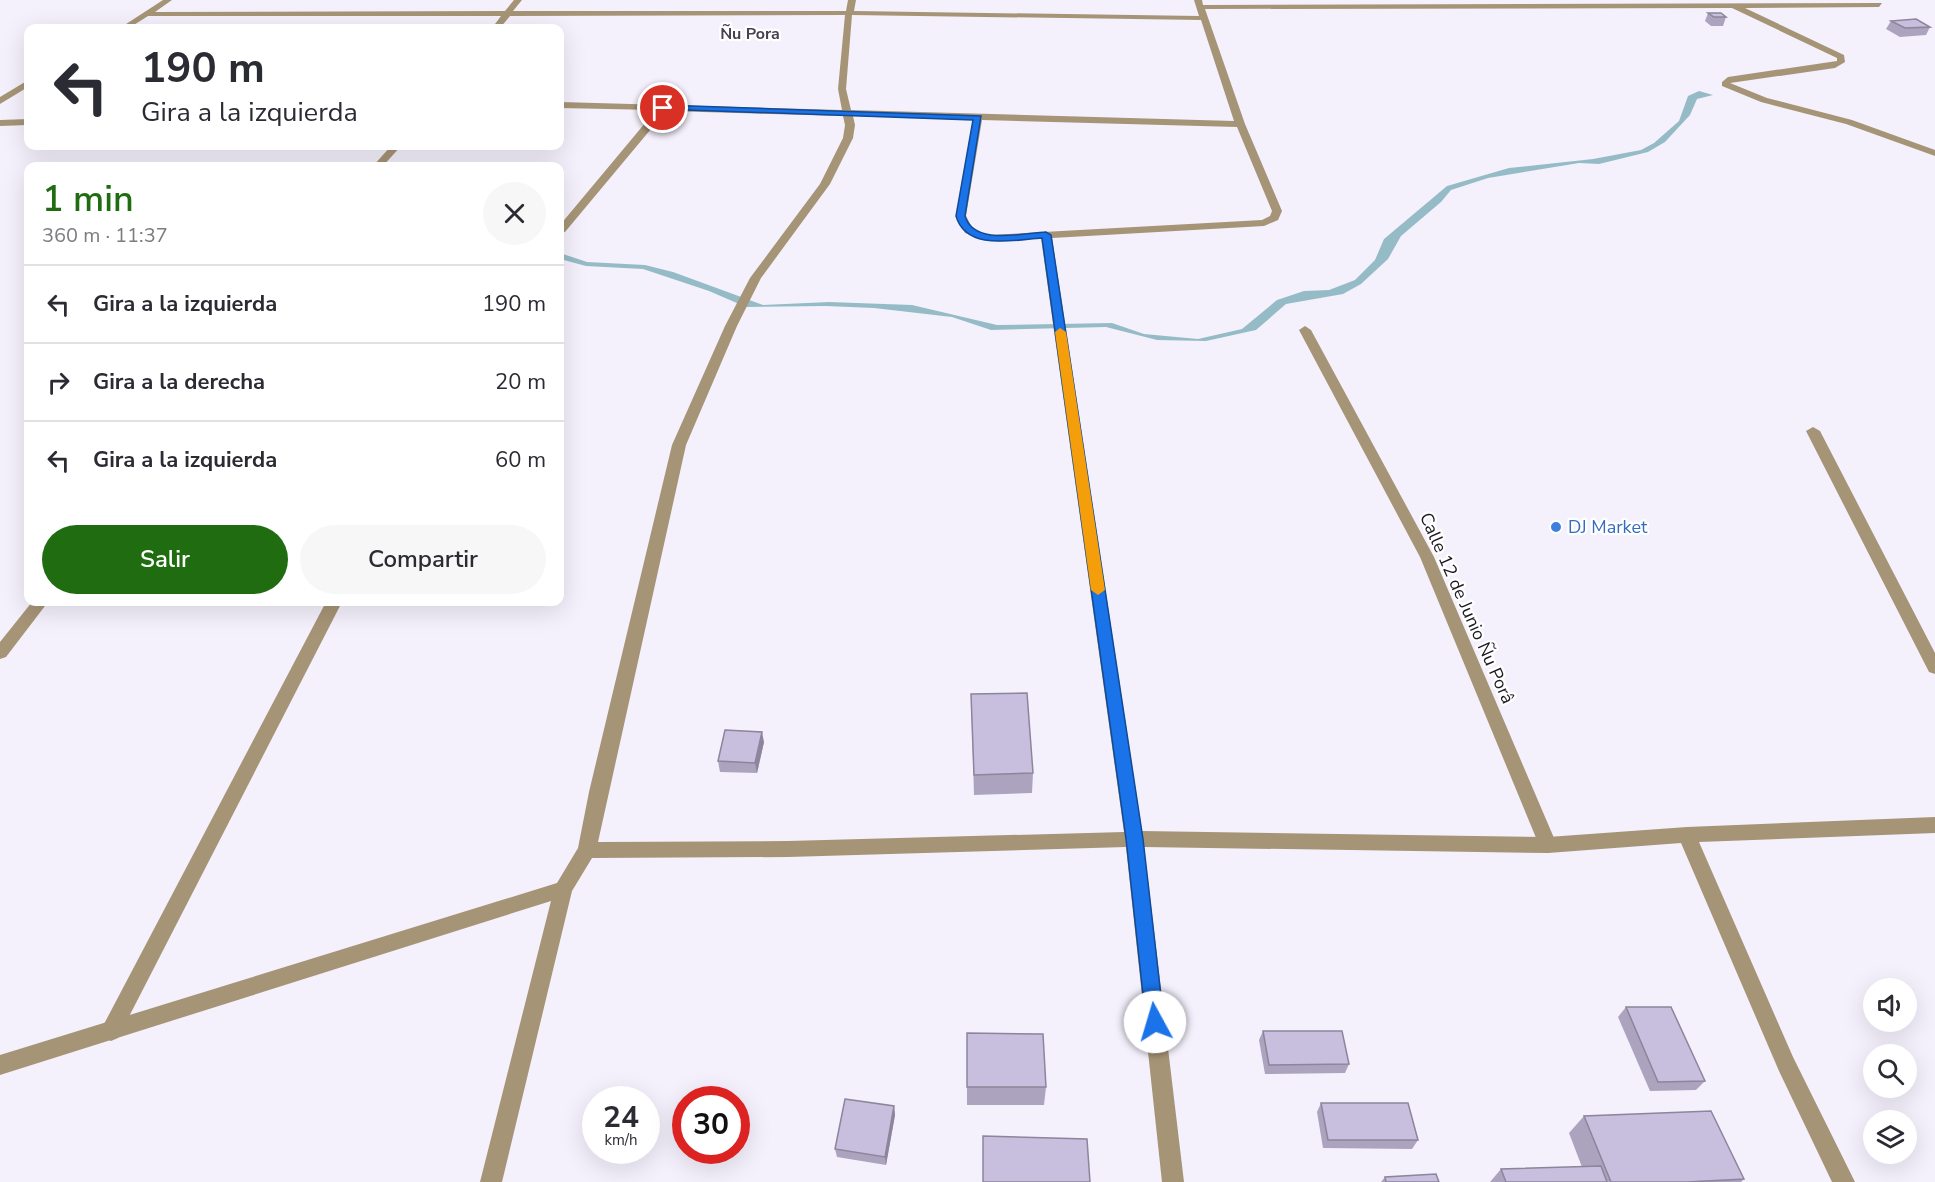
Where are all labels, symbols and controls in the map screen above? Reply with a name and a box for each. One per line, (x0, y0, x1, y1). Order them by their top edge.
district label: Ñu Pora (720, 23, 780, 45)
text: 190 m (141, 40, 265, 97)
icon: left (42, 48, 120, 126)
pin (637, 82, 688, 133)
icon: arrive (646, 91, 679, 124)
text: Gira a la izquierda (141, 94, 358, 131)
text: 1 min (42, 175, 134, 224)
button: close (483, 182, 546, 245)
text: 360 m · 11:37 (42, 222, 168, 249)
icon: left (42, 288, 75, 321)
text: Gira a la izquierda (93, 289, 277, 319)
text: 190 m (482, 289, 546, 319)
icon: right (42, 366, 75, 399)
text: Gira a la derecha (93, 367, 265, 397)
text: 20 m (495, 367, 546, 397)
icon: left (42, 444, 75, 477)
text: Gira a la izquierda (93, 445, 277, 475)
text: 60 m (495, 445, 546, 475)
street label: Calle 12 de Junio Ñu Porâ (1414, 509, 1520, 707)
place label: DJ Market (1568, 515, 1648, 539)
marker: DJ Market (1549, 520, 1563, 534)
button: Salir (42, 525, 288, 594)
button: Compartir (300, 525, 546, 594)
map controls (1863, 978, 1917, 1164)
button: sound (1863, 978, 1917, 1032)
position arrow (1123, 990, 1187, 1054)
button: search (1863, 1044, 1917, 1098)
speed limit sign: 30 (672, 1086, 750, 1164)
text: 24 (603, 1097, 639, 1138)
button: layers (1863, 1110, 1917, 1164)
text: km/h (604, 1130, 638, 1150)

